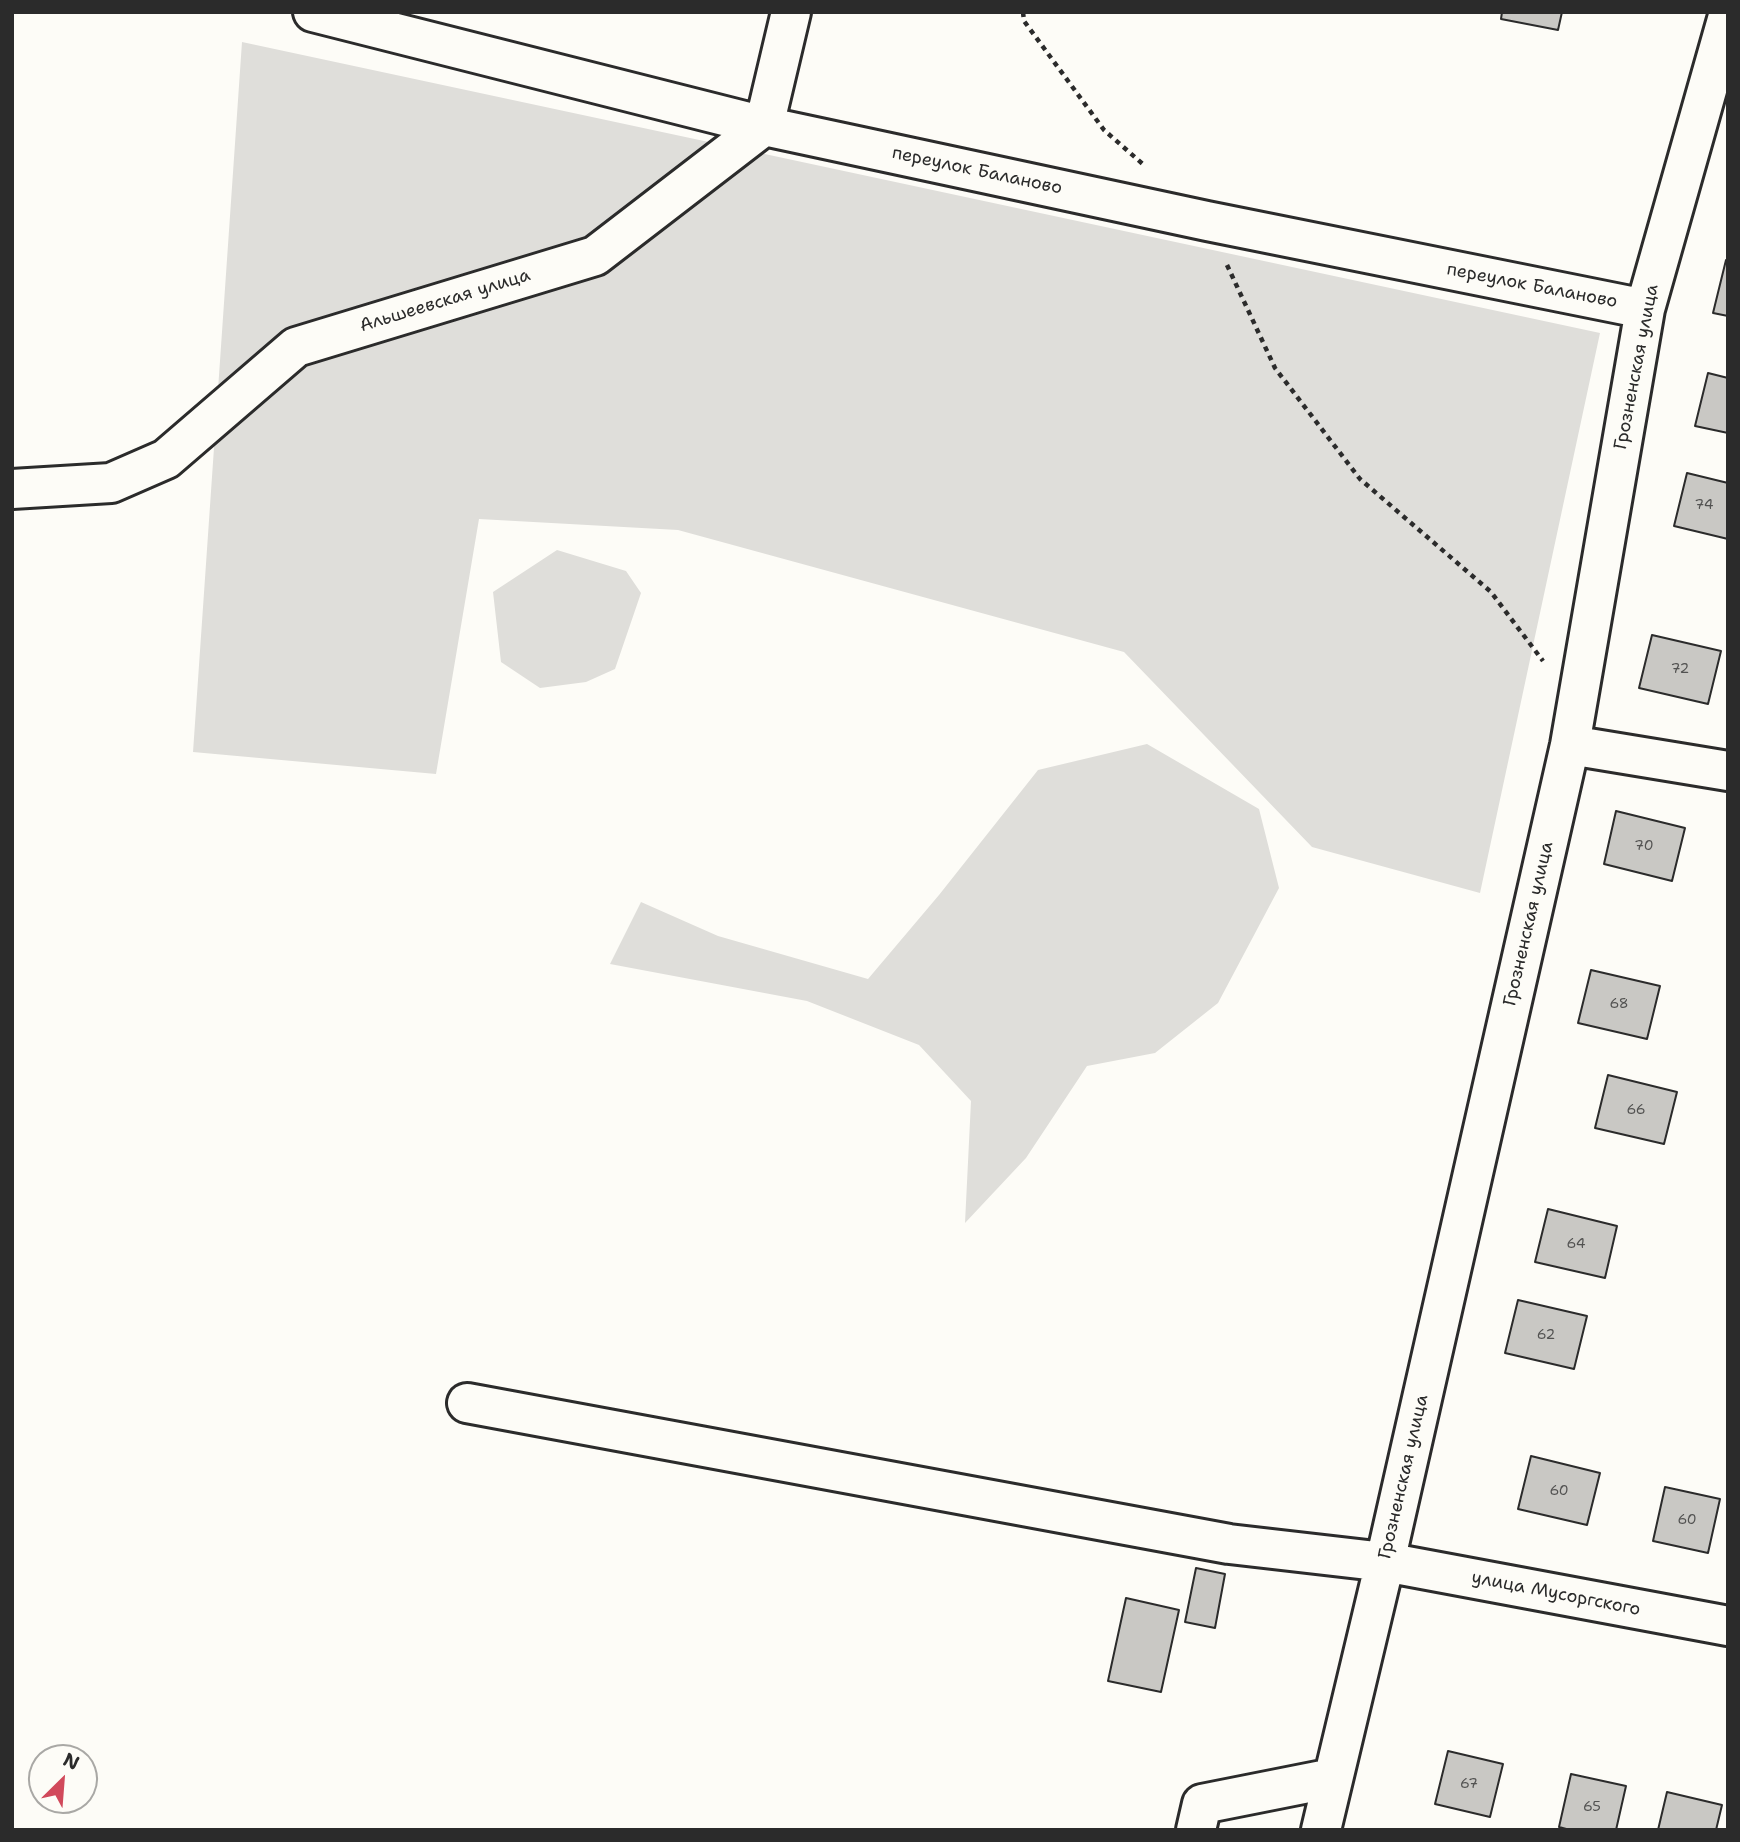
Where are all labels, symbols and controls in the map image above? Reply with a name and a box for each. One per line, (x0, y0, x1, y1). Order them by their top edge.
street label: переулок Баланово (890, 142, 1064, 200)
street label: переулок Баланово (1445, 259, 1619, 313)
street label: Альшеевская улица (357, 265, 533, 337)
street label: Грозненская улица (1610, 282, 1664, 452)
house number: 74 (1695, 497, 1713, 513)
house number: 72 (1671, 661, 1689, 677)
house number: 70 (1634, 838, 1654, 854)
street label: Грозненская улица (1500, 840, 1558, 1008)
house number: 68 (1609, 996, 1629, 1012)
house number: 66 (1626, 1102, 1646, 1118)
house number: 64 (1566, 1236, 1586, 1252)
house number: 62 (1537, 1327, 1555, 1343)
street label: Грозненская улица (1375, 1393, 1433, 1561)
house number: 60 (1549, 1483, 1569, 1499)
house number: 60 (1677, 1512, 1697, 1528)
street label: улица Мусоргского (1470, 1567, 1642, 1621)
north arrow (28, 1744, 98, 1814)
text: N (59, 1747, 83, 1776)
house number: 67 (1460, 1776, 1478, 1792)
house number: 65 (1583, 1799, 1601, 1815)

